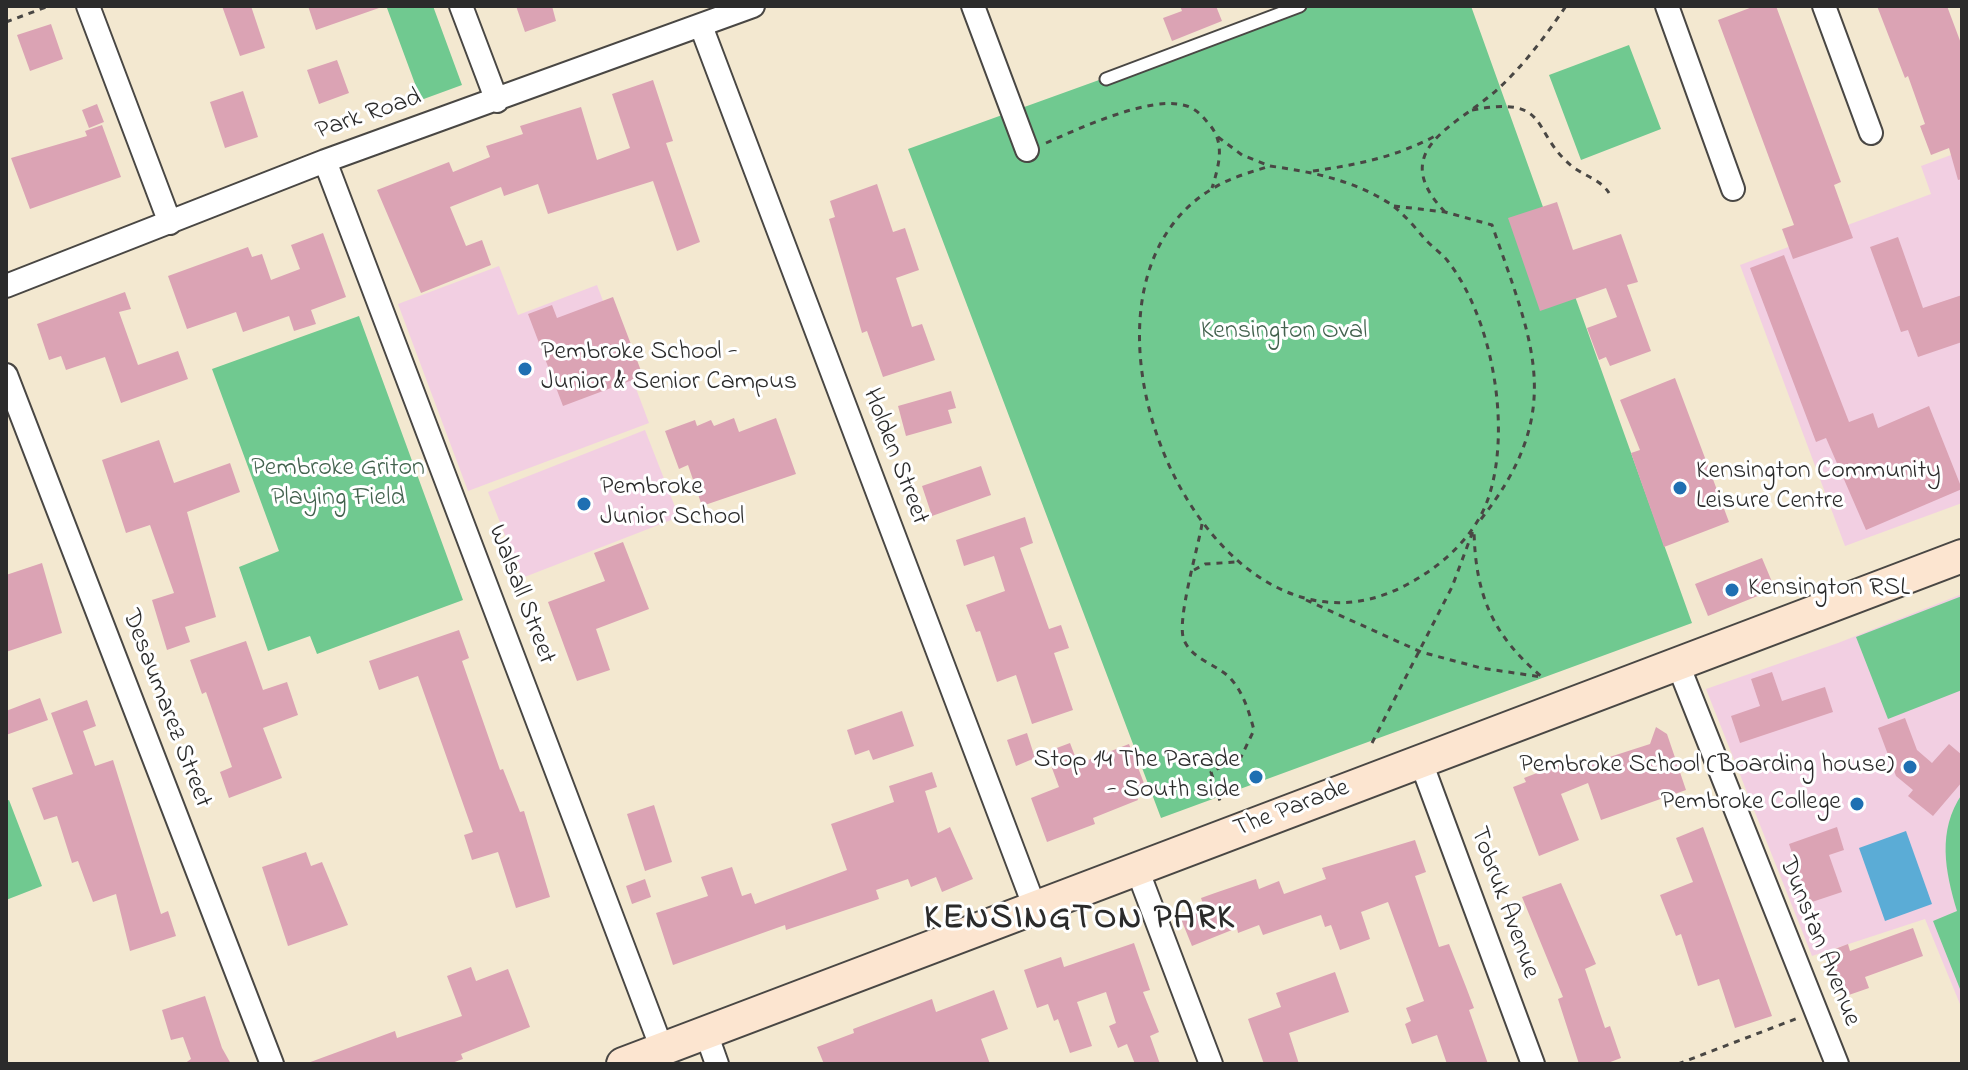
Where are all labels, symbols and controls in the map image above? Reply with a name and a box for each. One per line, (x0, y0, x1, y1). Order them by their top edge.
street label: Park Road (312, 83, 426, 149)
park label: Kensington Oval (1201, 317, 1367, 349)
place label: Pembroke School - Junior & Senior Campus (541, 338, 797, 400)
marker: Pembroke School - Junior & Senior Campus (516, 360, 534, 378)
street label: Holden Street (854, 385, 934, 529)
park label: Pembroke Griton Playing Field (251, 454, 425, 516)
place label: Kensington Community Leisure Centre (1696, 457, 1941, 518)
place label: Pembroke Junior School (600, 473, 744, 534)
marker: Kensington Community Leisure Centre (1671, 479, 1689, 497)
marker: Pembroke Junior School (575, 495, 593, 513)
street label: Walsall Street (479, 521, 561, 669)
place label: Kensington RSL (1748, 574, 1910, 606)
marker: Kensington RSL (1723, 581, 1741, 599)
street label: Desaumarez Street (113, 606, 217, 812)
place label: Stop 14 The Parade - South side (1034, 746, 1240, 808)
place label: Pembroke School (Boarding house) (1519, 751, 1894, 783)
marker: Pembroke School (Boarding house) (1901, 758, 1919, 776)
marker: Stop 14 The Parade - South side (1247, 768, 1265, 786)
street label: The Parade (1230, 774, 1354, 846)
place label: Pembroke College (1661, 788, 1841, 820)
marker: Pembroke College (1848, 795, 1866, 813)
street label: Tobruk Avenue (1461, 823, 1545, 983)
street label: Dunstan Avenue (1770, 853, 1866, 1031)
district label: KENSINGTON PARK (924, 901, 1236, 941)

